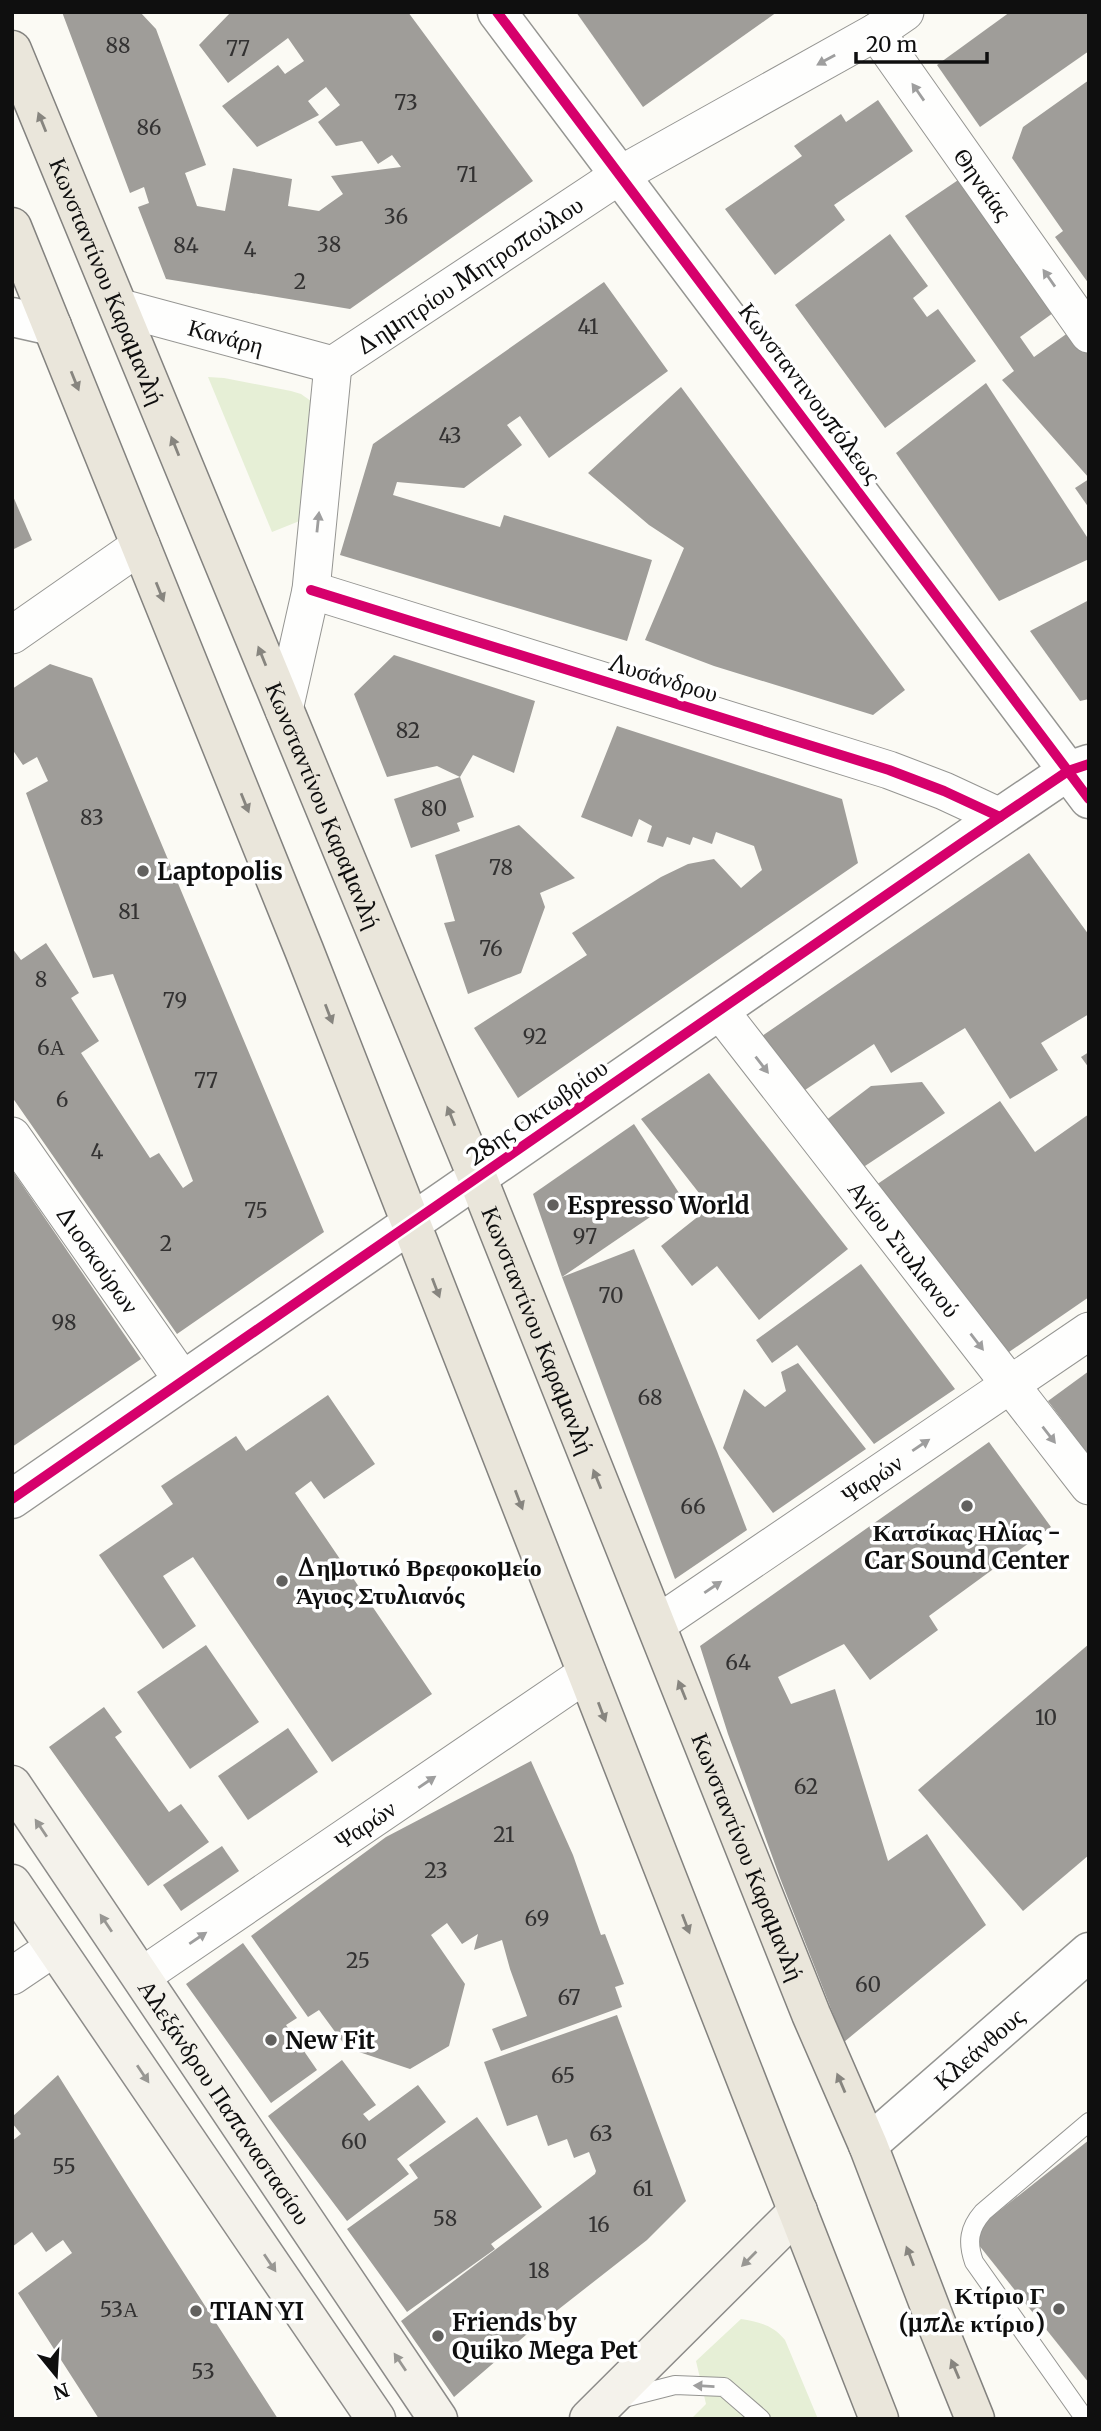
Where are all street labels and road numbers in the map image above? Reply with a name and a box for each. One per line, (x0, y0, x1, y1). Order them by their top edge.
street label: Θηναίας (947, 142, 1020, 227)
street label: Κωνσταντίνου Καραμανλή (43, 153, 172, 409)
street label: Δημητρίου Μητροπούλου (349, 188, 589, 362)
street label: Κωνσταντινουπόλεως (732, 297, 888, 490)
street label: Κανάρη (185, 311, 267, 361)
street label: Λυσάνδρου (605, 647, 722, 709)
street label: Κωνσταντίνου Καραμανλή (259, 677, 388, 933)
street label: 28ης Οκτωβρίου (460, 1052, 614, 1172)
street label: Αγίου Στυλιανού (842, 1174, 968, 1323)
street label: Διοσκούρων (49, 1199, 147, 1320)
street label: Κωνσταντίνου Καραμανλή (475, 1202, 602, 1459)
street label: Ψαρών (835, 1447, 909, 1510)
street label: Κωνσταντίνου Καραμανλή (685, 1728, 812, 1985)
street label: Ψαρών (329, 1792, 402, 1856)
street label: Αλεξάνδρου Παπαναστασίου (132, 1974, 318, 2231)
street label: Κλεάνθους (927, 2000, 1031, 2096)

